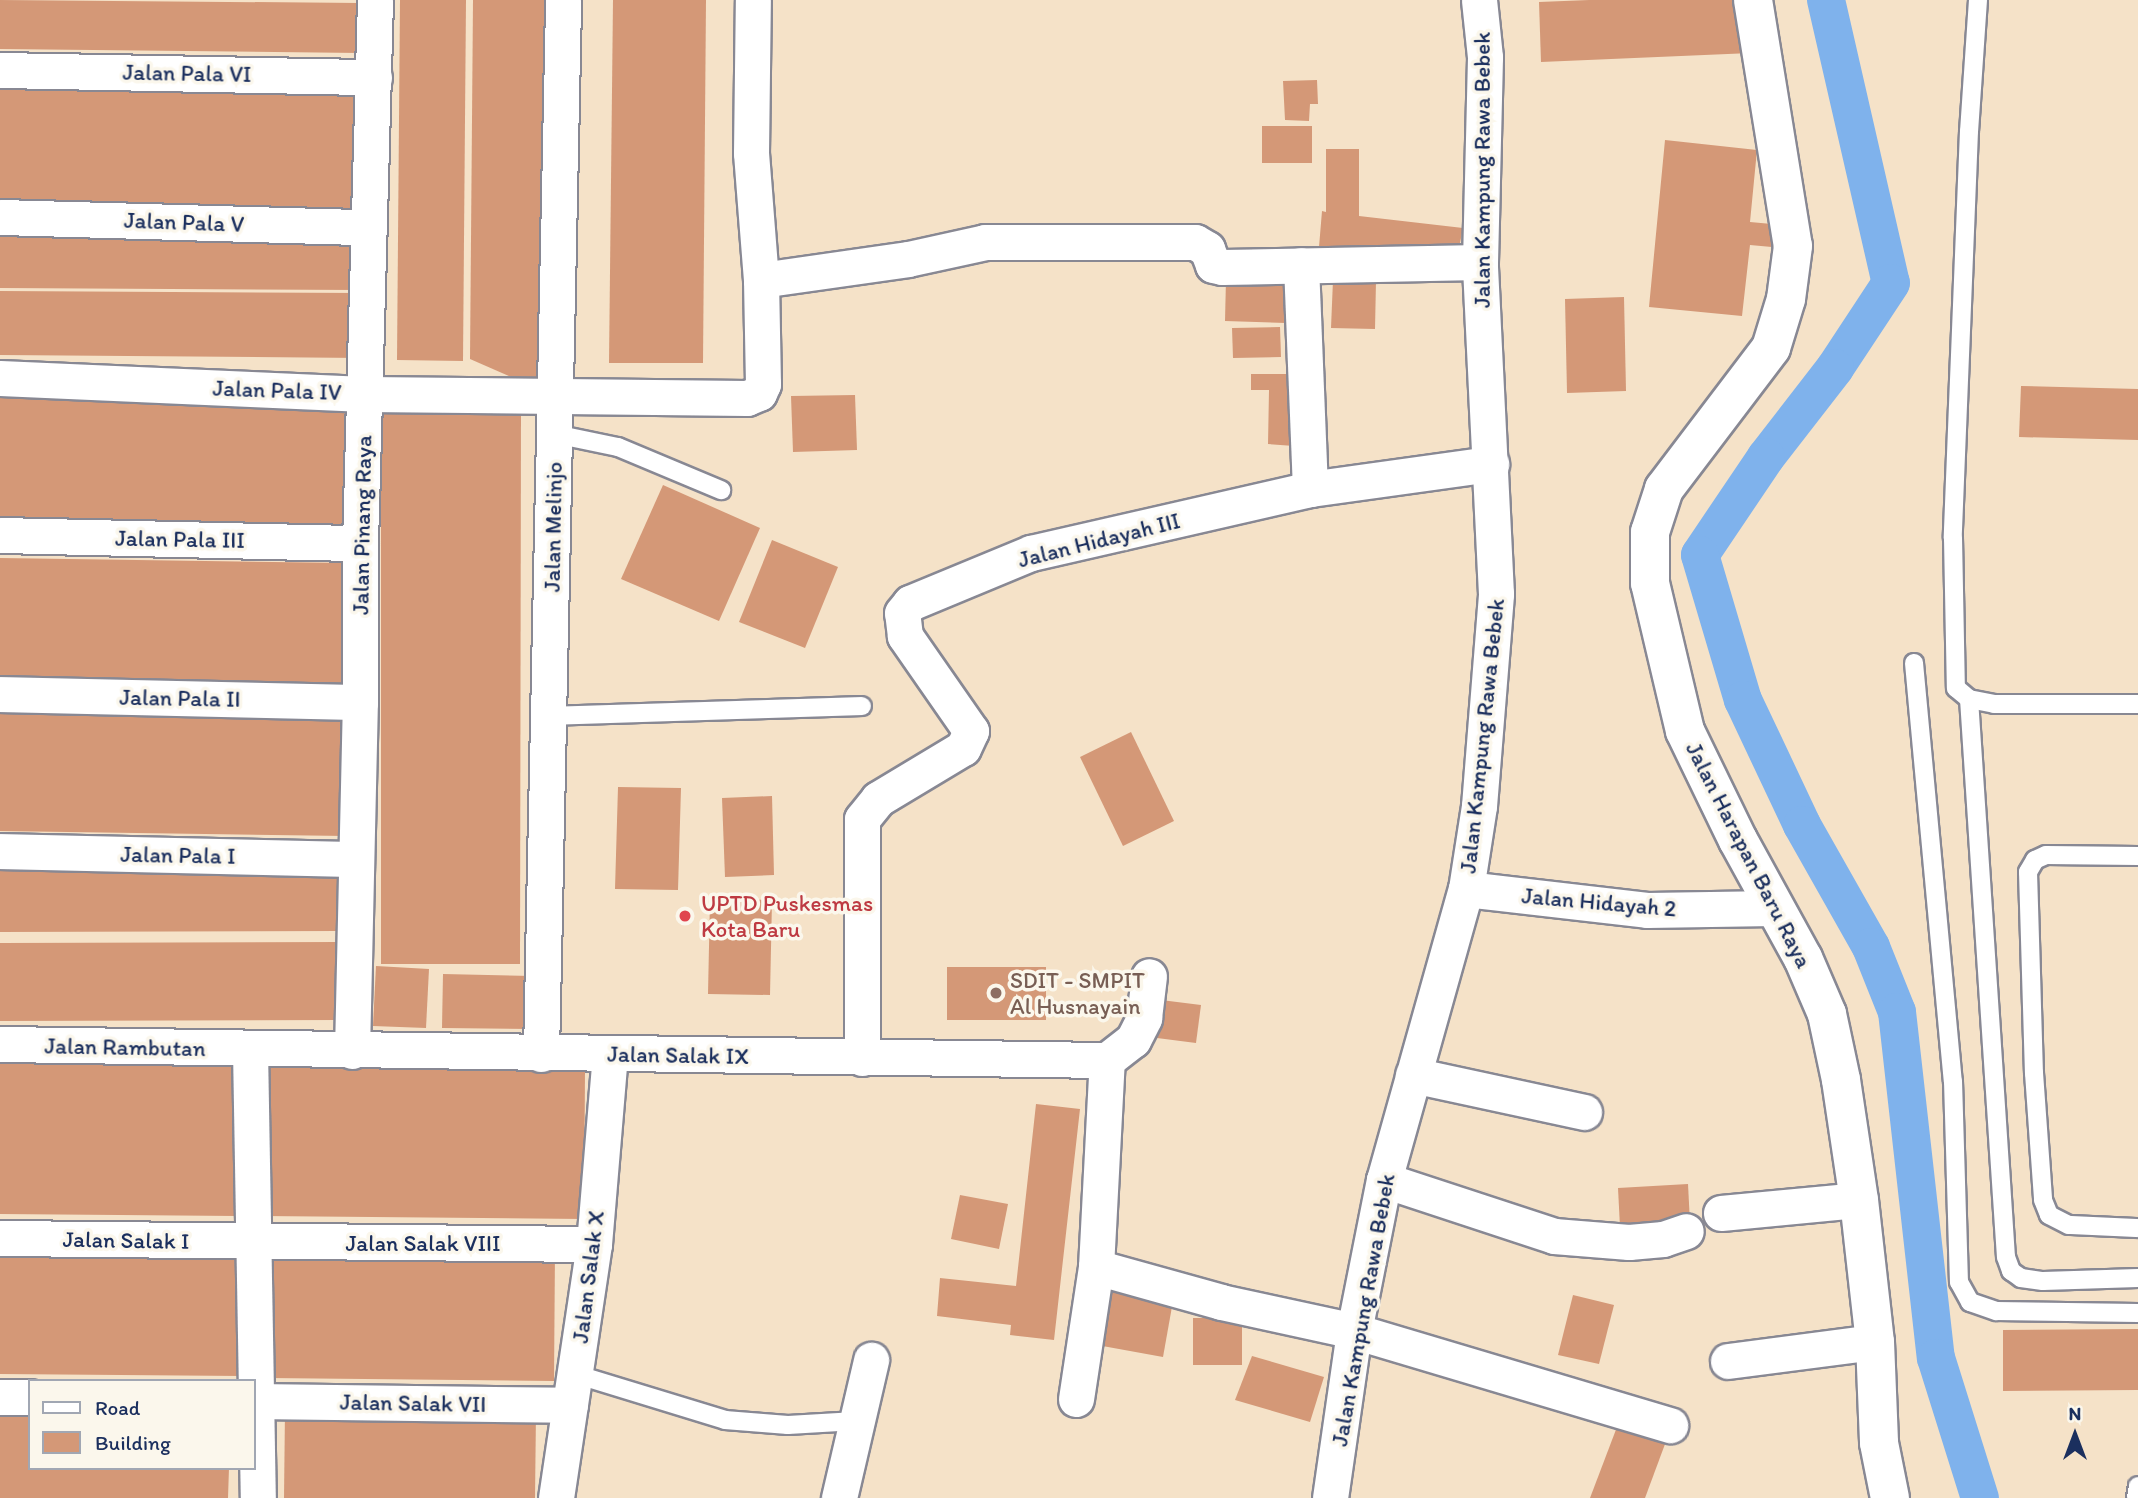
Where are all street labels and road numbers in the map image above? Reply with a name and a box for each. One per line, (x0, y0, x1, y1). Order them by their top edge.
street label: Jalan Kampung Rawa Bebek (1468, 32, 1496, 308)
street label: Jalan Pala VI (123, 58, 251, 88)
street label: Jalan Pala V (124, 206, 244, 238)
street label: Jalan Pala IV (213, 374, 341, 406)
street label: Jalan Pinang Raya (347, 436, 377, 614)
street label: Jalan Melinjo (538, 462, 568, 592)
street label: Jalan Hidayah III (1015, 506, 1183, 574)
street label: Jalan Pala III (116, 524, 244, 554)
street label: Jalan Kampung Rawa Bebek (1454, 597, 1510, 875)
street label: Jalan Pala II (120, 683, 240, 713)
street label: Jalan Harapan Baru Raya (1680, 738, 1818, 972)
street label: Jalan Pala I (121, 840, 235, 870)
street label: Jalan Hidayah 2 (1520, 881, 1678, 923)
street label: Jalan Rambutan (44, 1032, 206, 1062)
street label: Jalan Salak IX (607, 1040, 749, 1070)
street label: Jalan Kampung Rawa Bebek (1325, 1172, 1401, 1448)
street label: Jalan Salak X (566, 1210, 610, 1344)
street label: Jalan Salak I (63, 1225, 189, 1255)
street label: Jalan Salak VIII (346, 1229, 500, 1257)
street label: Jalan Salak VII (340, 1388, 486, 1418)

